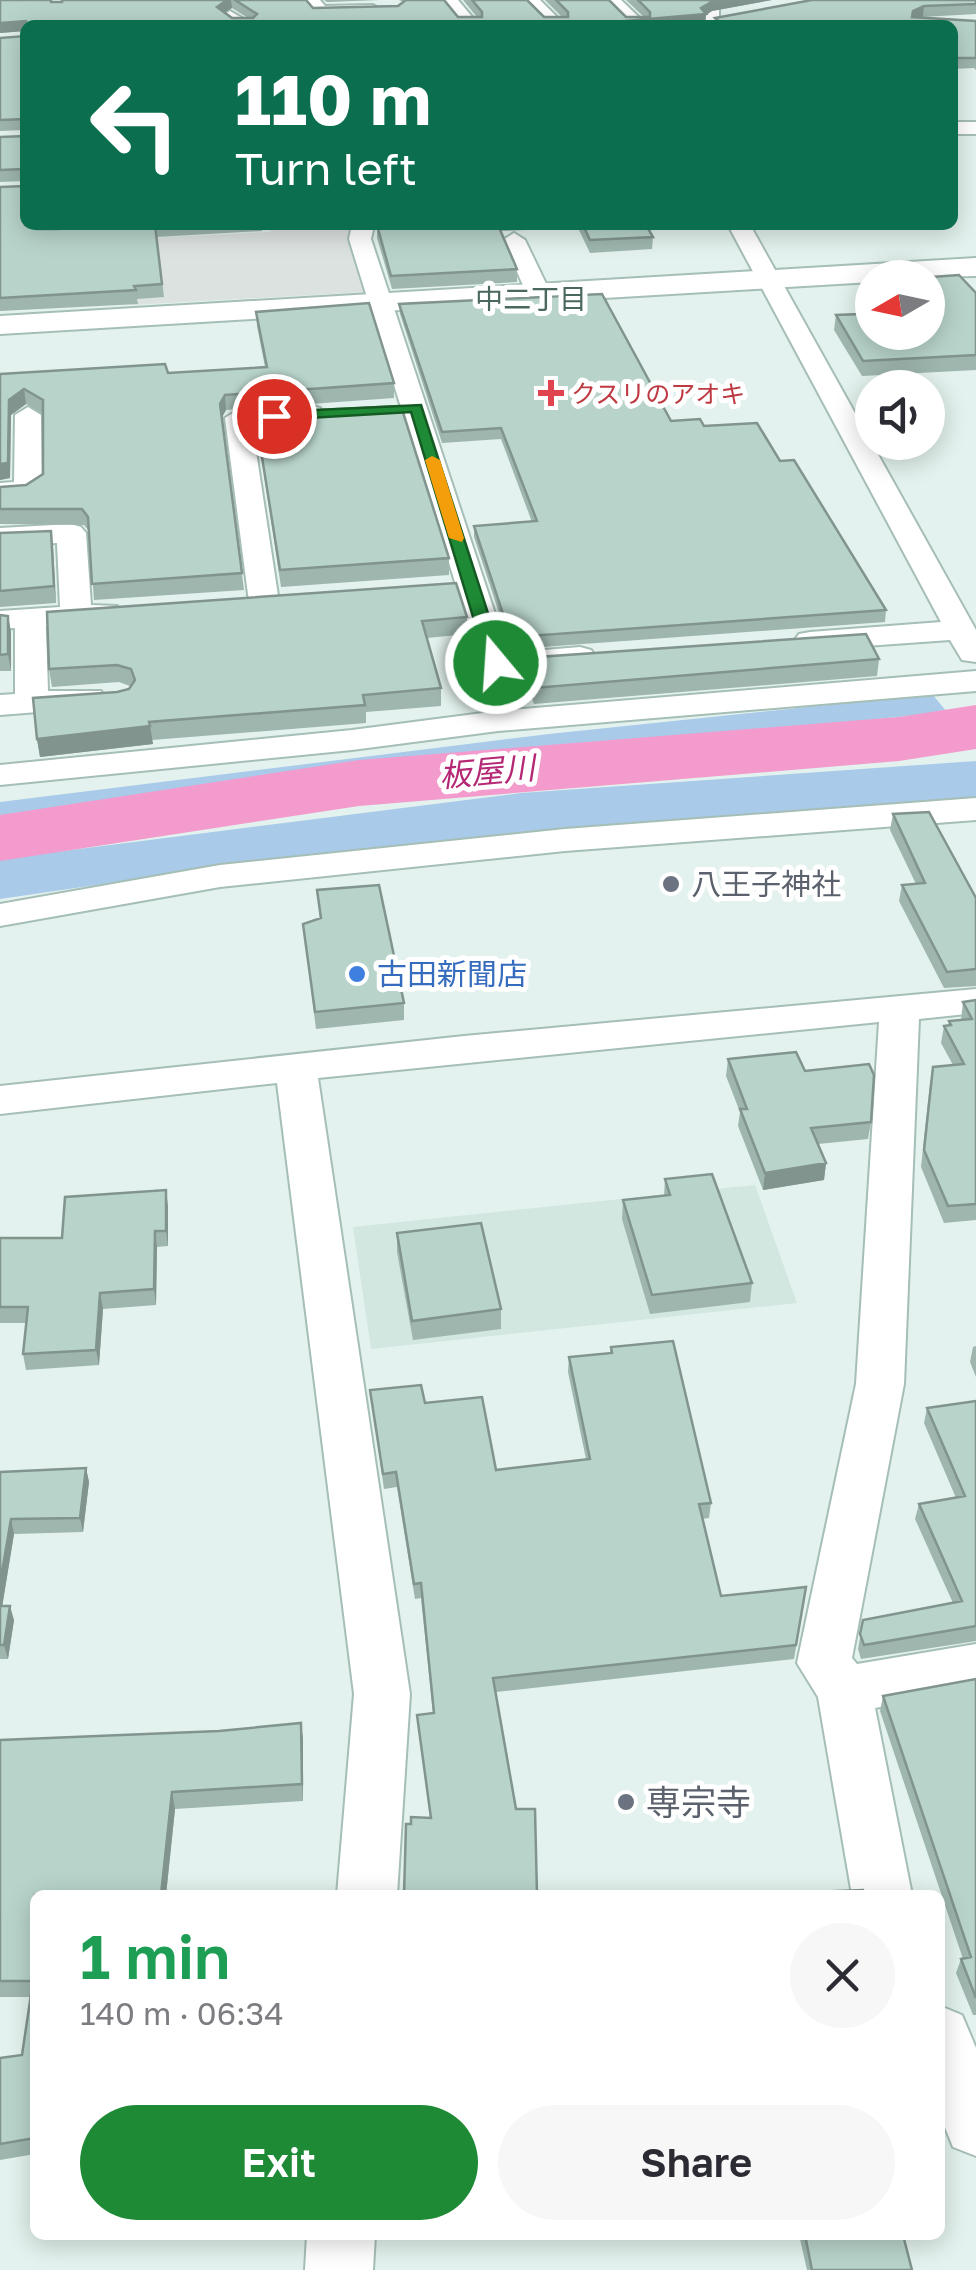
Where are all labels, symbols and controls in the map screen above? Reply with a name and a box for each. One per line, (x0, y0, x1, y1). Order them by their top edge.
text: 110 m (235, 56, 431, 140)
icon: left (70, 60, 200, 190)
text: Turn left (235, 141, 417, 195)
north arrow (855, 260, 945, 350)
map controls (855, 260, 945, 460)
district label: 中二丁目 (475, 282, 587, 315)
button: sound (855, 370, 945, 460)
pin (232, 374, 317, 459)
place label: クスリのアオキ (571, 378, 745, 409)
marker: クスリのアオキ (540, 382, 562, 404)
icon: arrive (247, 389, 302, 444)
position arrow (444, 611, 548, 715)
water label: 板屋川 (438, 748, 539, 794)
place label: 八王子神社 (691, 866, 841, 902)
marker: 八王子神社 (660, 873, 682, 895)
place label: 古田新聞店 (377, 956, 527, 992)
marker: 古田新聞店 (346, 963, 368, 985)
place label: 専宗寺 (646, 1781, 751, 1823)
marker: 専宗寺 (615, 1791, 637, 1813)
text: 1 min (80, 1920, 230, 1992)
button: close (790, 1923, 895, 2028)
text: 140 m · 06:34 (80, 1994, 284, 2032)
button: Exit (80, 2105, 478, 2220)
button: Share (498, 2105, 895, 2220)

